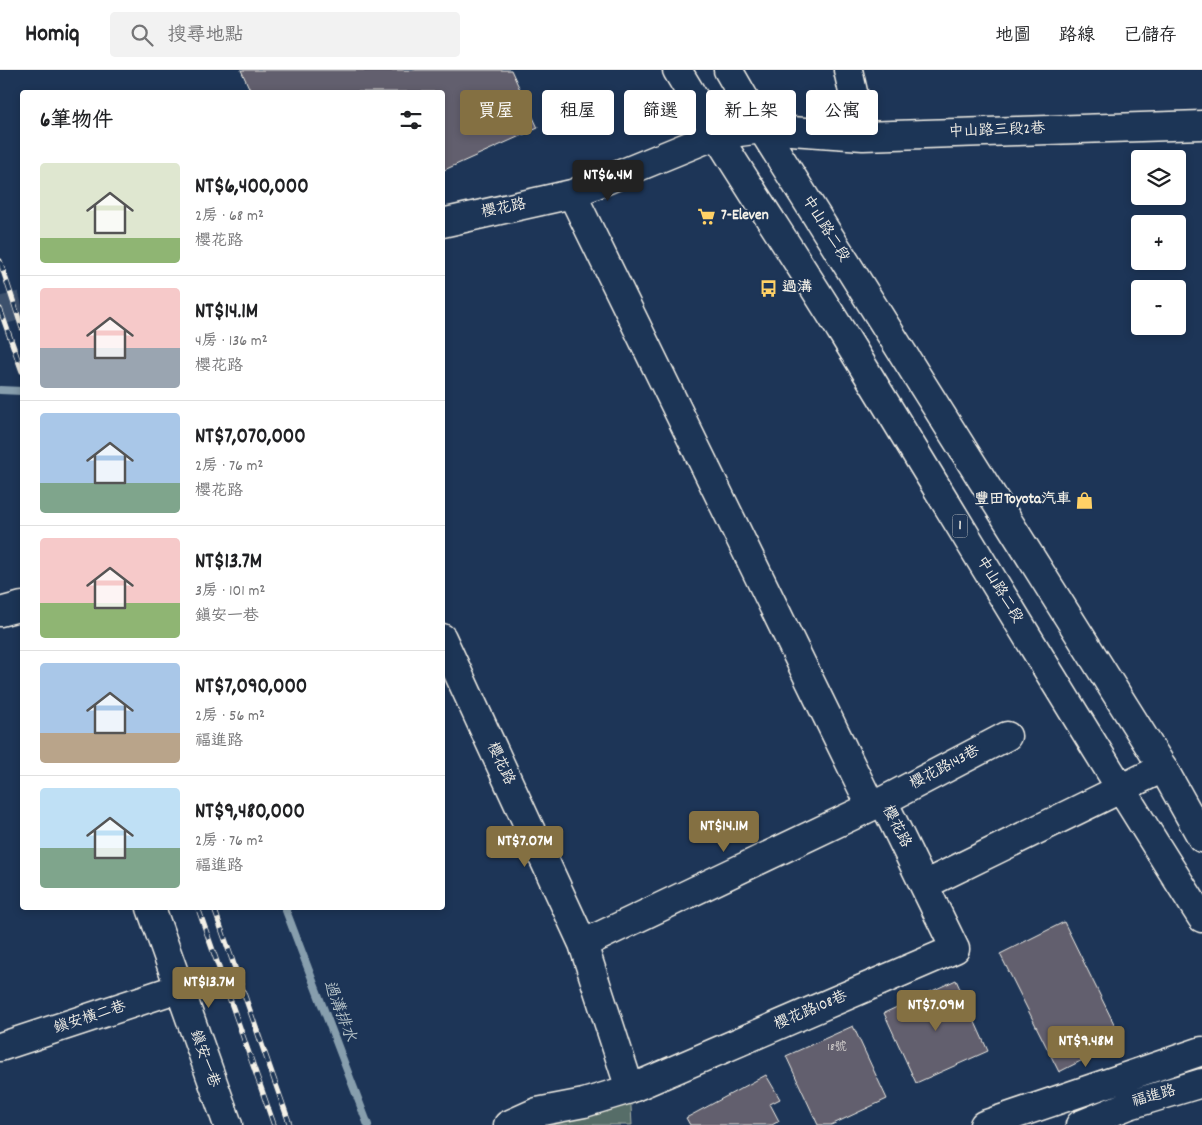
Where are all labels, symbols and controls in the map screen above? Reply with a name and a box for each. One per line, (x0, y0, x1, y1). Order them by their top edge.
search box (110, 12, 460, 57)
text: Homiq (25, 18, 80, 52)
icon: search (128, 21, 156, 49)
text: 搜尋地點 (168, 23, 244, 50)
text: 地圖 (995, 24, 1031, 49)
text: 路線 (1059, 24, 1095, 49)
text: 已儲存 (1123, 24, 1177, 49)
chip: 買屋 (460, 90, 532, 135)
chip: 租屋 (542, 90, 614, 135)
chip: 篩選 (624, 90, 696, 135)
chip: 新上架 (706, 90, 796, 135)
chip: 公寓 (806, 90, 878, 135)
icon: filters (397, 106, 425, 134)
text: 6筆物件 (40, 107, 113, 137)
street label: 中山路三段2巷 (948, 118, 1046, 144)
map controls (1131, 150, 1186, 335)
button: layers (1131, 150, 1186, 205)
pin: NT$6.4M (562, 160, 654, 202)
text: NT$6.4M (584, 164, 632, 187)
text: NT$6,400,000 (195, 173, 309, 203)
icon: home (80, 183, 140, 243)
street label: 中山路二段 (796, 191, 854, 267)
street label: 櫻花路 (480, 194, 528, 224)
text: 2房 · 68 m² (195, 205, 264, 228)
place label: 7-Eleven (721, 205, 769, 227)
supermarket icon: 7-Eleven (697, 206, 717, 226)
button: + (1131, 215, 1186, 270)
text: 櫻花路 (195, 230, 243, 253)
place label: 過溝 (782, 277, 812, 299)
bus stop icon: 過溝 (758, 278, 778, 298)
button: − (1131, 280, 1186, 335)
text: NT$14.1M (195, 298, 258, 328)
icon: home (80, 308, 140, 368)
text: 4房 · 136 m² (195, 330, 268, 353)
text: 櫻花路 (195, 355, 243, 378)
text: NT$7,070,000 (195, 423, 306, 453)
icon: home (80, 433, 140, 493)
text: 2房 · 76 m² (195, 455, 263, 478)
text: 櫻花路 (195, 480, 243, 503)
place label: 豐田Toyota汽車 (974, 489, 1071, 511)
shop icon: 豐田Toyota汽車 (1075, 490, 1095, 510)
road number: 1 (952, 514, 968, 538)
text: NT$13.7M (195, 548, 262, 578)
street label: 中山路二段 (970, 552, 1028, 628)
icon: home (80, 558, 140, 618)
text: 3房 · 101 m² (195, 580, 265, 603)
text: 鎮安一巷 (195, 605, 259, 628)
text: NT$7,090,000 (195, 673, 307, 703)
icon: home (80, 683, 140, 743)
text: 2房 · 56 m² (195, 705, 265, 728)
text: 福進路 (195, 730, 243, 753)
street label: 櫻花路 (481, 739, 519, 789)
street label: 櫻花路143巷 (906, 740, 984, 796)
text: NT$9,480,000 (195, 798, 305, 828)
street label: 櫻花路 (876, 802, 916, 852)
icon: home (80, 808, 140, 868)
pin: NT$14.1M (672, 810, 776, 853)
text: NT$14.1M (700, 815, 748, 838)
pin: NT$7.07M (473, 826, 577, 868)
text: 2房 · 76 m² (195, 830, 263, 853)
text: NT$7.07M (497, 830, 553, 853)
text: 福進路 (195, 855, 243, 878)
pin: NT$13.7M (157, 966, 261, 1009)
text: NT$13.7M (183, 971, 235, 994)
water label: 過溝排水 (317, 977, 362, 1046)
street label: 櫻花路108巷 (771, 986, 851, 1036)
pin: NT$7.09M (884, 990, 988, 1032)
text: NT$7.09M (908, 994, 964, 1017)
street label: 鎮安橫二巷 (51, 996, 129, 1040)
pin: NT$9.48M (1034, 1026, 1138, 1068)
street label: 鎮安一巷 (183, 1027, 225, 1091)
text: NT$9.48M (1059, 1030, 1113, 1053)
house number: 18號 (827, 1039, 847, 1056)
street label: 福進路 (1129, 1080, 1179, 1114)

